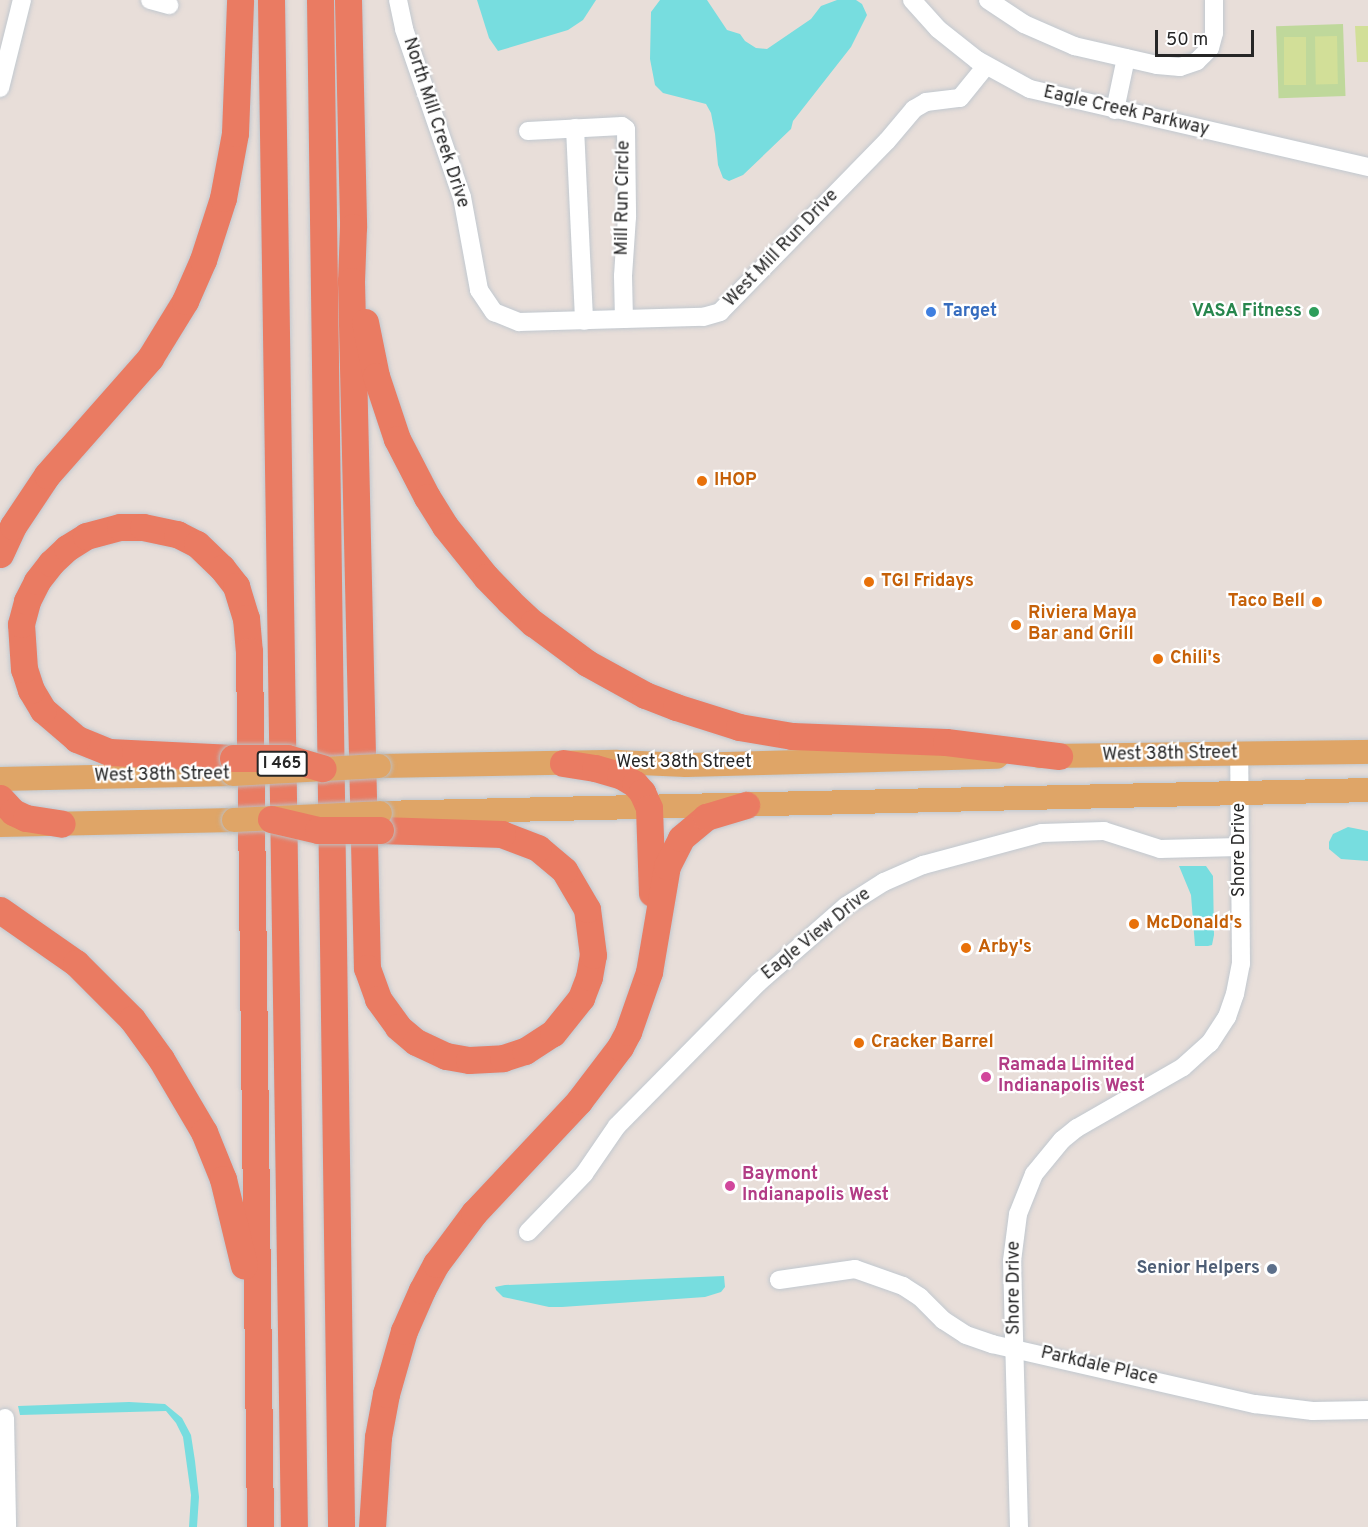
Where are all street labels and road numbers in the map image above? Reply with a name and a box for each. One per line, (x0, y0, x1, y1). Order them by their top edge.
street label: North Mill Creek Drive (397, 35, 473, 211)
street label: Eagle Creek Parkway (1041, 82, 1211, 142)
street label: Mill Run Circle (612, 140, 636, 256)
street label: West Mill Run Drive (720, 186, 844, 312)
street label: West 38th Street (1102, 743, 1238, 767)
road number: I 465 (256, 751, 308, 777)
street label: West 38th Street (616, 752, 752, 774)
street label: West 38th Street (94, 764, 230, 788)
street label: Shore Drive (1229, 803, 1251, 897)
street label: Eagle View Drive (758, 884, 876, 986)
street label: Shore Drive (1004, 1241, 1026, 1335)
street label: Parkdale Place (1038, 1343, 1160, 1391)

